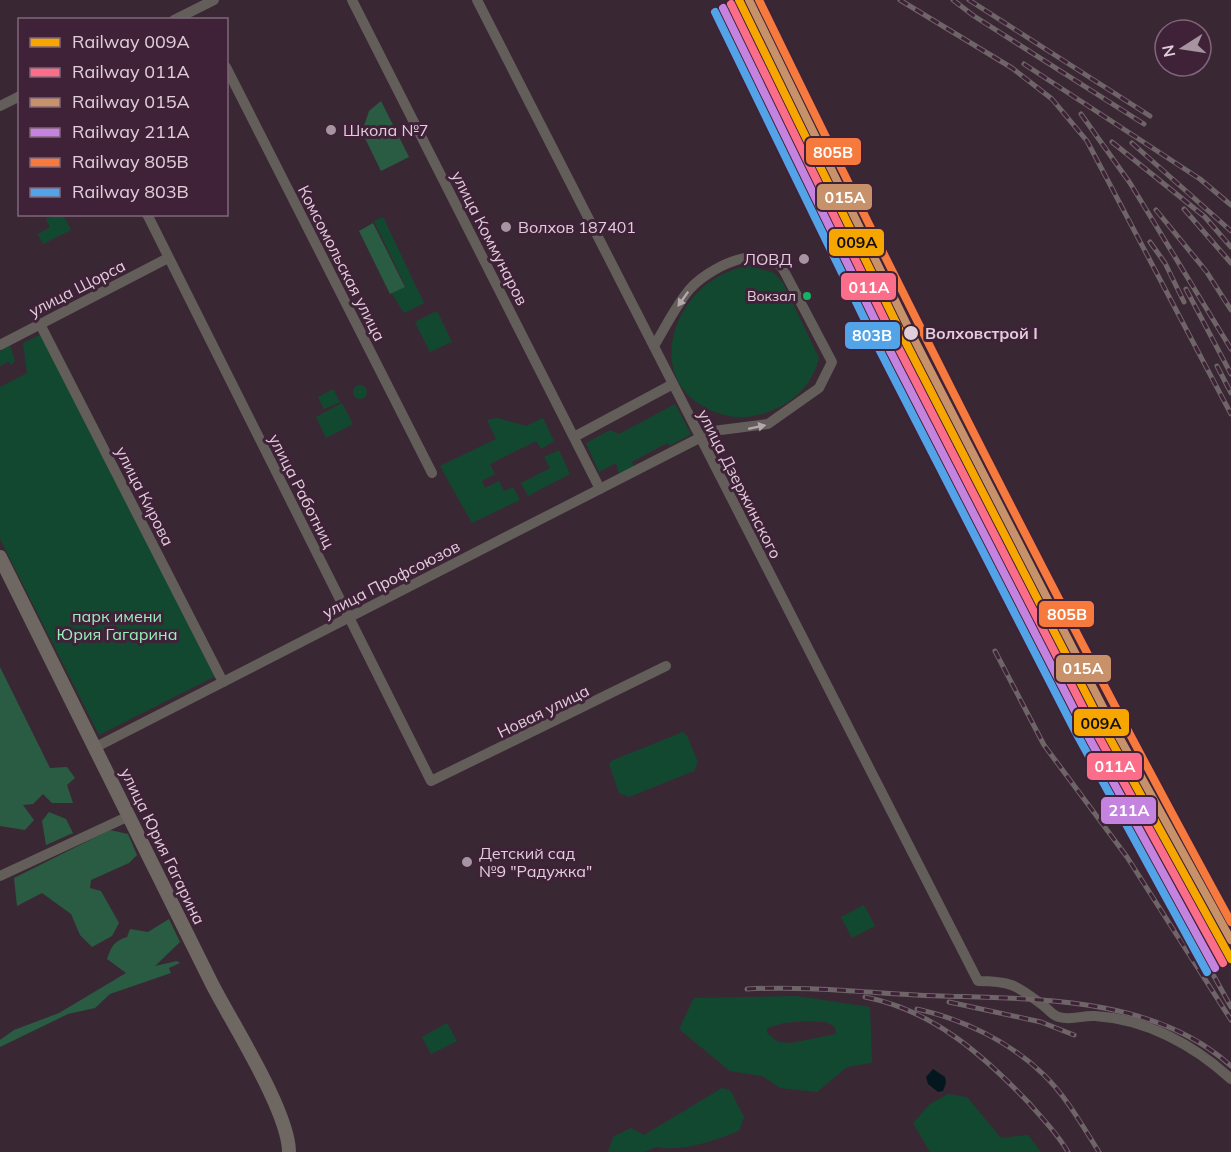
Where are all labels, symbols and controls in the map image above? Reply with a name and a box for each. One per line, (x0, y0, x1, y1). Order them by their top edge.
legend (18, 18, 228, 216)
north arrow (1153, 18, 1213, 78)
text: Railway 009А (72, 30, 190, 53)
text: N (1157, 43, 1179, 59)
text: Railway 011А (72, 60, 190, 83)
text: Railway 015А (72, 90, 190, 113)
text: Railway 211А (72, 120, 190, 143)
place label: Школа №7 (343, 120, 428, 140)
marker: Школа №7 (324, 123, 338, 137)
line badge: 805В (805, 137, 862, 166)
text: 805В (813, 142, 853, 162)
text: Railway 805В (72, 150, 189, 173)
street label: улица Коммунаров (447, 168, 533, 309)
text: Railway 803В (72, 180, 189, 203)
street label: Комсомольская улица (294, 182, 390, 344)
line badge: 015А (816, 183, 873, 211)
text: 015А (825, 187, 865, 207)
place label: Волхов 187401 (518, 217, 636, 237)
marker: Волхов 187401 (499, 220, 513, 234)
line badge: 009А (828, 228, 885, 257)
text: 009А (837, 232, 877, 252)
place label: ЛОВД (744, 249, 792, 269)
marker: ЛОВД (797, 252, 811, 266)
street label: улица Щорса (25, 255, 129, 321)
line badge: 011А (840, 272, 897, 301)
text: 011А (849, 277, 889, 297)
place label: Вокзал (747, 287, 796, 305)
marker: Вокзал (801, 290, 813, 302)
one-way arrow (678, 291, 689, 307)
line badge: 803В (844, 321, 901, 350)
place label: Волховстрой I (925, 323, 1038, 343)
marker: Волховстрой I (902, 324, 920, 342)
text: 803В (852, 325, 892, 345)
street label: улица Дзержинского (694, 406, 786, 562)
one-way arrow (747, 422, 766, 431)
street label: улица Работниц (265, 431, 340, 552)
street label: улица Кирова (111, 443, 179, 549)
street label: улица Профсоюзов (319, 536, 463, 622)
line badge: 805В (1038, 600, 1095, 628)
text: 805В (1047, 604, 1087, 624)
park label: парк имени Юрия Гагарина (57, 606, 177, 644)
line badge: 015А (1055, 654, 1112, 683)
text: 015А (1063, 658, 1103, 678)
street label: Новая улица (494, 680, 592, 742)
line badge: 009А (1073, 708, 1130, 737)
text: 009А (1081, 713, 1121, 733)
line badge: 011А (1086, 752, 1143, 781)
text: 011А (1095, 756, 1135, 776)
street label: улица Юрия Гагарина (116, 764, 210, 928)
line badge: 211А (1100, 796, 1157, 825)
text: 211А (1109, 800, 1149, 820)
place label: Детский cад №9 "Радужка" (479, 843, 592, 881)
marker: Детский cад №9 "Радужка" (460, 855, 474, 869)

